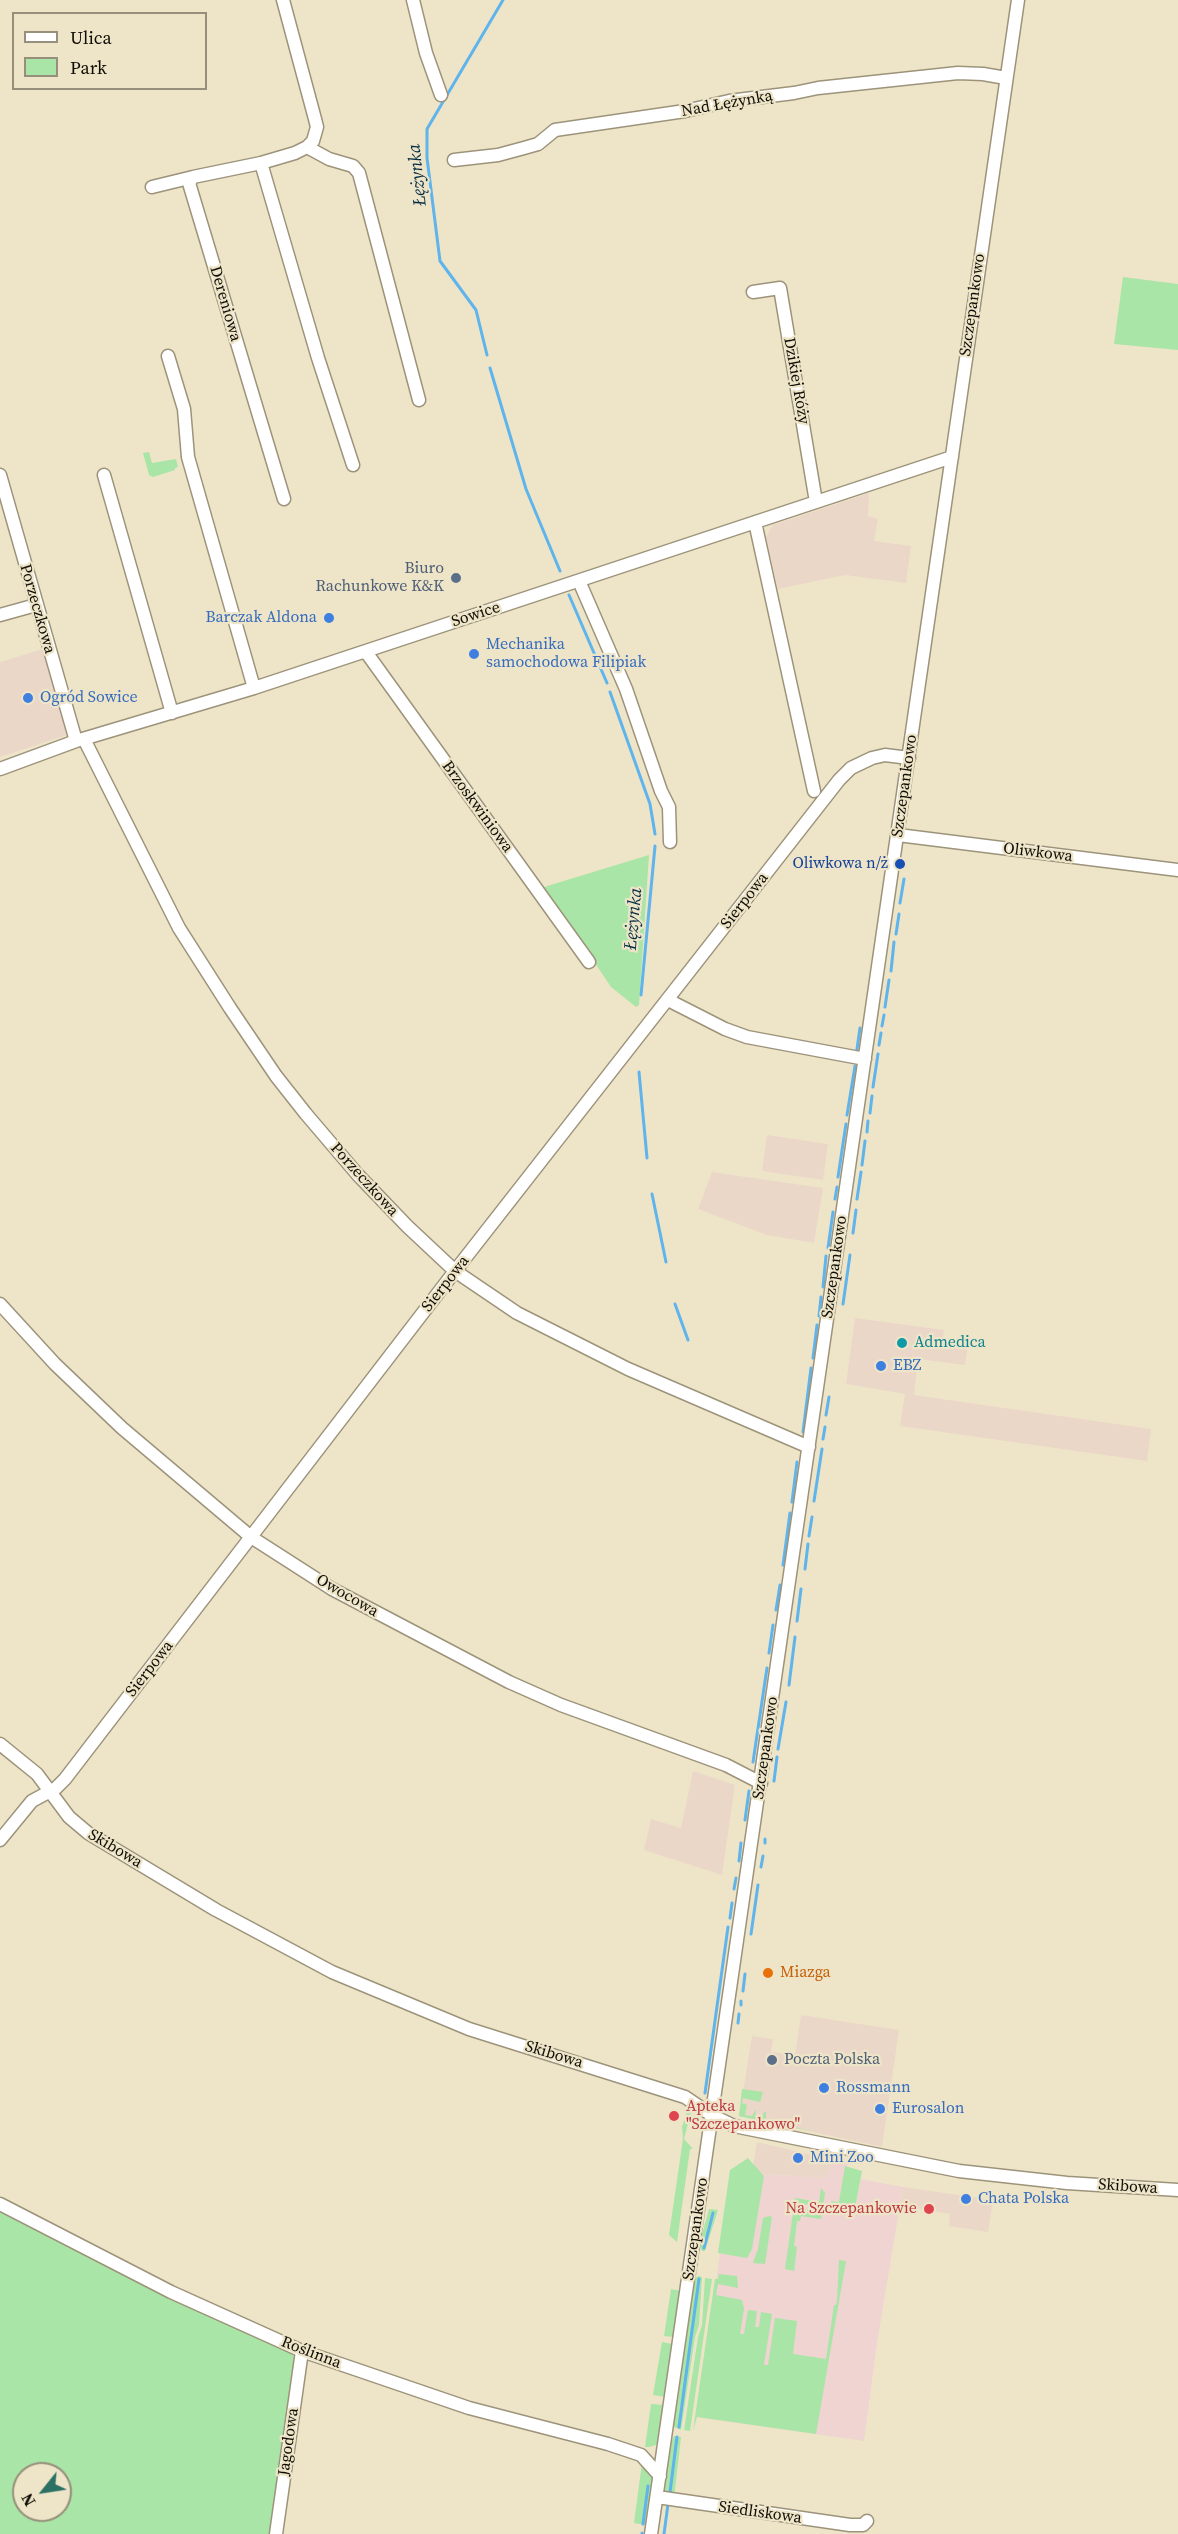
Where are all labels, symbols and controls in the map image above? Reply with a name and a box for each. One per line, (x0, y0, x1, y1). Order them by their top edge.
legend (12, 12, 207, 90)
text: Ulica (70, 25, 112, 50)
text: Park (70, 55, 107, 80)
street label: Nad Łężynką (680, 87, 774, 121)
water label: Łężynka (404, 143, 432, 207)
street label: Szczepankowo (956, 252, 990, 358)
street label: Dereniowa (205, 264, 245, 344)
street label: Dzikiej Róży (779, 336, 813, 426)
place label: Biuro Rachunkowe K&K (315, 559, 444, 597)
street label: Porzeczkowa (15, 562, 59, 656)
marker: Biuro Rachunkowe K&K (449, 571, 463, 585)
street label: Sowice (449, 598, 503, 632)
place label: Barczak Aldona (205, 608, 317, 628)
marker: Barczak Aldona (322, 611, 336, 625)
place label: Mechanika samochodowa Filipiak (486, 635, 646, 673)
marker: Mechanika samochodowa Filipiak (467, 647, 481, 661)
place label: Ogród Sowice (40, 688, 138, 708)
marker: Ogród Sowice (21, 691, 35, 705)
street label: Szczepankowo (888, 733, 922, 839)
street label: Brzoskwiniowa (437, 757, 517, 857)
street label: Oliwkowa (1002, 839, 1074, 867)
place label: Oliwkowa n/ż (792, 854, 888, 874)
marker: Oliwkowa n/ż (893, 857, 907, 871)
street label: Sierpowa (717, 869, 773, 933)
water label: Łężynka (621, 887, 647, 951)
street label: Porzeczkowa (326, 1139, 402, 1221)
street label: Szczepankowo (818, 1214, 852, 1320)
street label: Sierpowa (418, 1252, 474, 1316)
place label: Admedica (914, 1333, 986, 1353)
marker: Admedica (895, 1336, 909, 1350)
place label: EBZ (893, 1356, 921, 1376)
marker: EBZ (874, 1359, 888, 1373)
street label: Owocowa (312, 1571, 382, 1621)
street label: Sierpowa (122, 1637, 178, 1701)
street label: Szczepankowo (749, 1695, 783, 1801)
street label: Skibowa (84, 1825, 146, 1873)
place label: Miazga (780, 1963, 831, 1983)
marker: Miazga (761, 1966, 775, 1980)
street label: Skibowa (523, 2037, 585, 2073)
place label: Poczta Polska (784, 2050, 880, 2070)
marker: Poczta Polska (765, 2053, 779, 2067)
place label: Rossmann (836, 2078, 911, 2098)
marker: Rossmann (817, 2081, 831, 2095)
place label: Apteka "Szczepankowo" (686, 2097, 800, 2135)
place label: Eurosalon (892, 2099, 965, 2119)
marker: Eurosalon (873, 2102, 887, 2116)
marker: Apteka "Szczepankowo" (667, 2109, 681, 2123)
place label: Mini Zoo (810, 2148, 874, 2168)
marker: Mini Zoo (791, 2151, 805, 2165)
street label: Skibowa (1098, 2175, 1158, 2199)
street label: Szczepankowo (679, 2176, 713, 2282)
place label: Chata Polska (978, 2189, 1069, 2209)
marker: Chata Polska (959, 2192, 973, 2206)
place label: Na Szczepankowie (786, 2199, 917, 2219)
marker: Na Szczepankowie (922, 2202, 936, 2216)
street label: Roślinna (278, 2333, 344, 2373)
street label: Jagodowa (275, 2407, 303, 2477)
north arrow (12, 2462, 72, 2522)
text: N (16, 2489, 41, 2511)
street label: Siedliskowa (717, 2498, 803, 2528)

